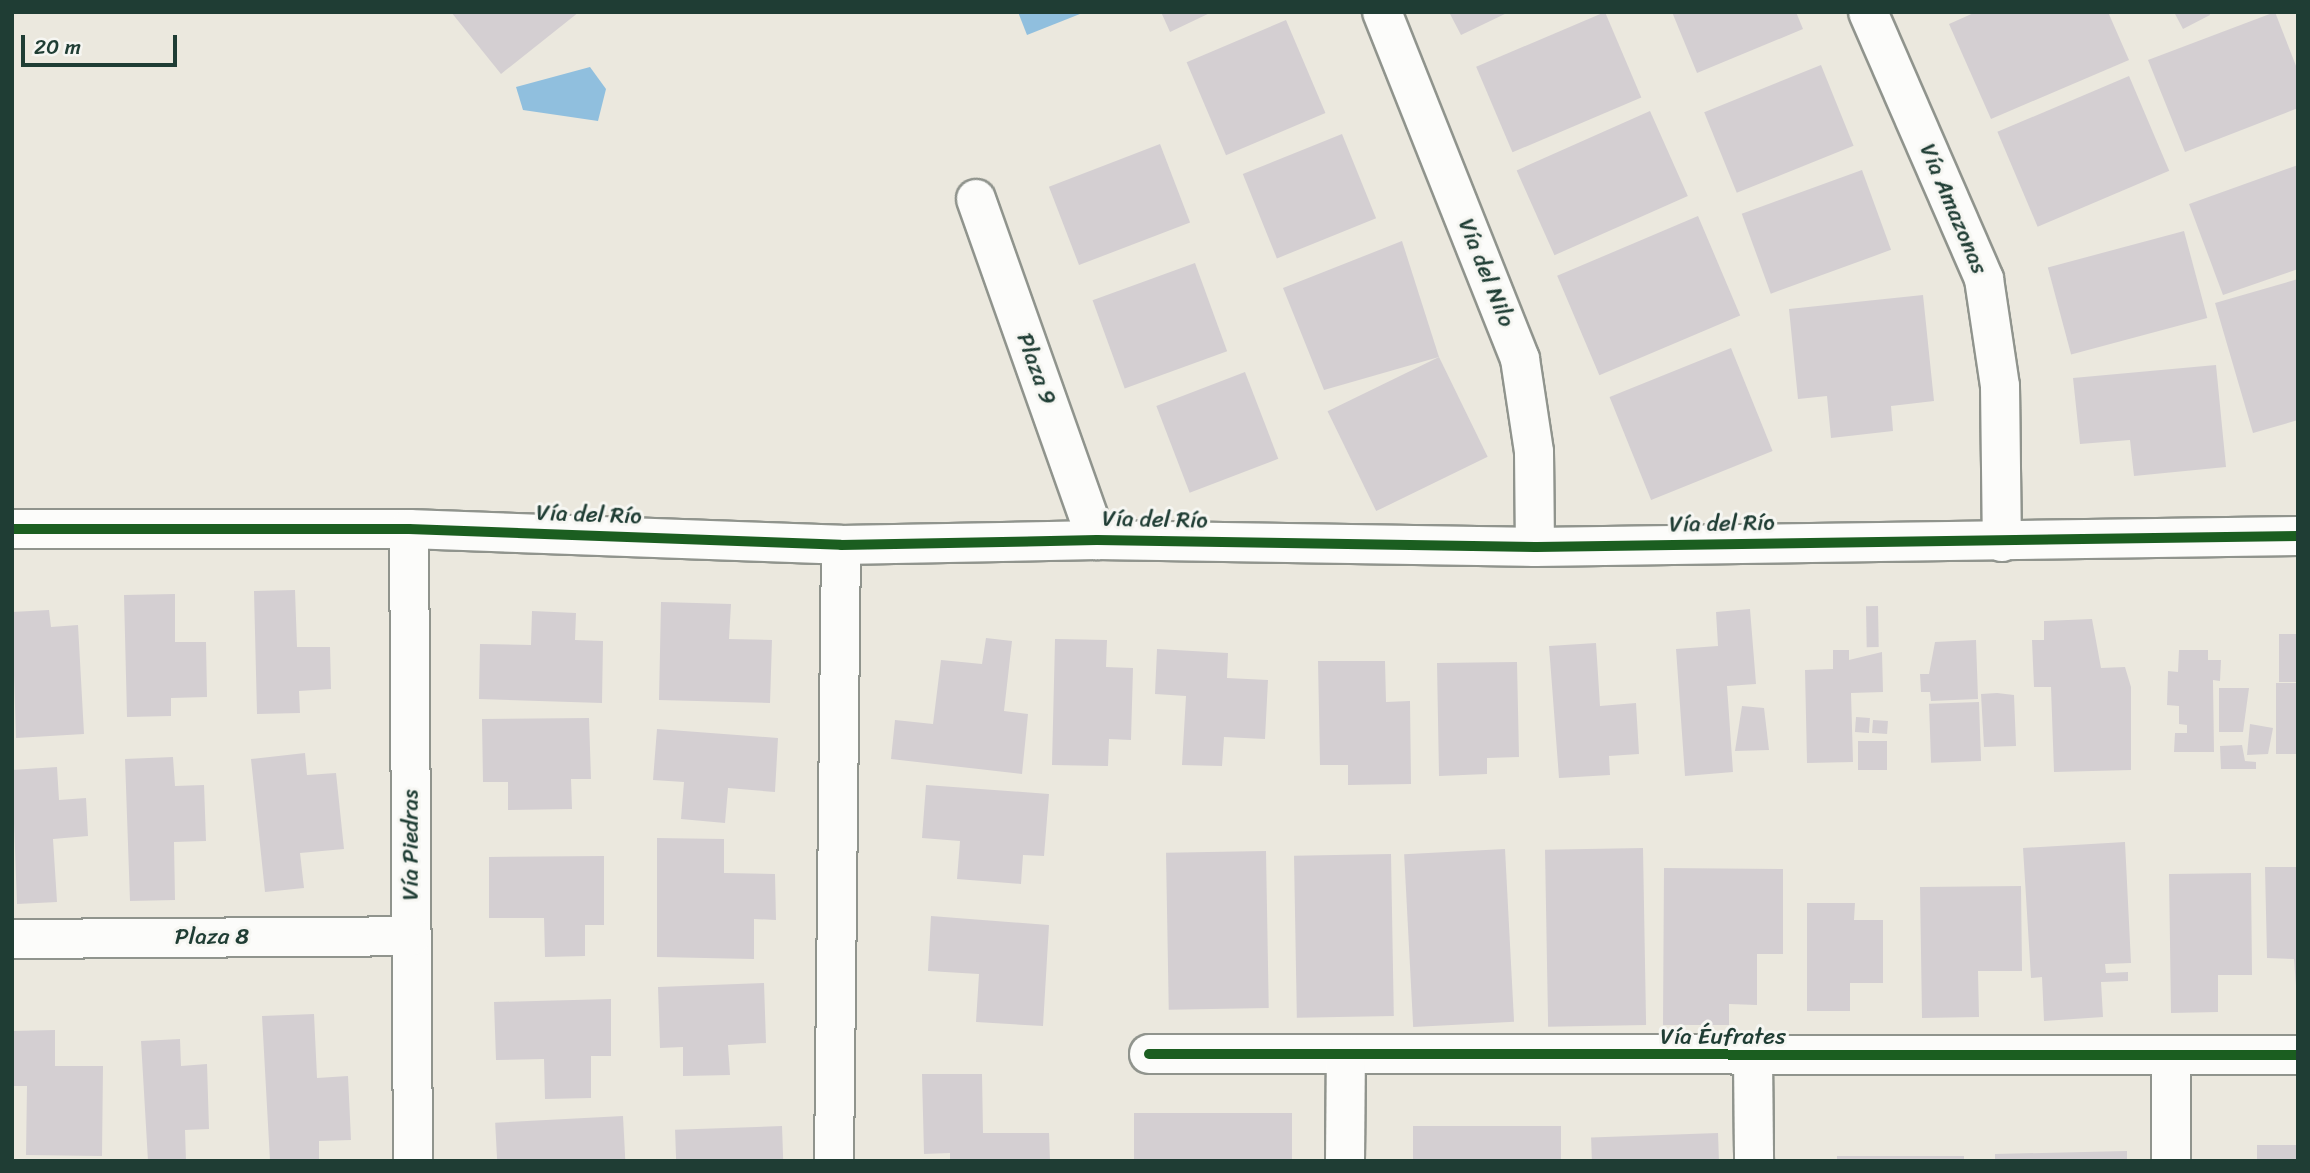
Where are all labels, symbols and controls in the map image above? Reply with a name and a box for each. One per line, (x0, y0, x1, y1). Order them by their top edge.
scale bar (24, 21, 180, 65)
text: 20 m (34, 28, 81, 66)
street label: Vía Amazonas (1913, 140, 1993, 278)
street label: Vía del Nilo (1452, 215, 1520, 331)
street label: Plaza 9 (1010, 329, 1062, 409)
street label: Vía del Río (536, 499, 642, 531)
street label: Vía del Río (1102, 505, 1208, 535)
street label: Vía del Río (1669, 509, 1775, 539)
street label: Vía Piedras (397, 789, 425, 901)
street label: Plaza 8 (175, 923, 249, 951)
street label: Vía Éufrates (1661, 1023, 1785, 1051)

